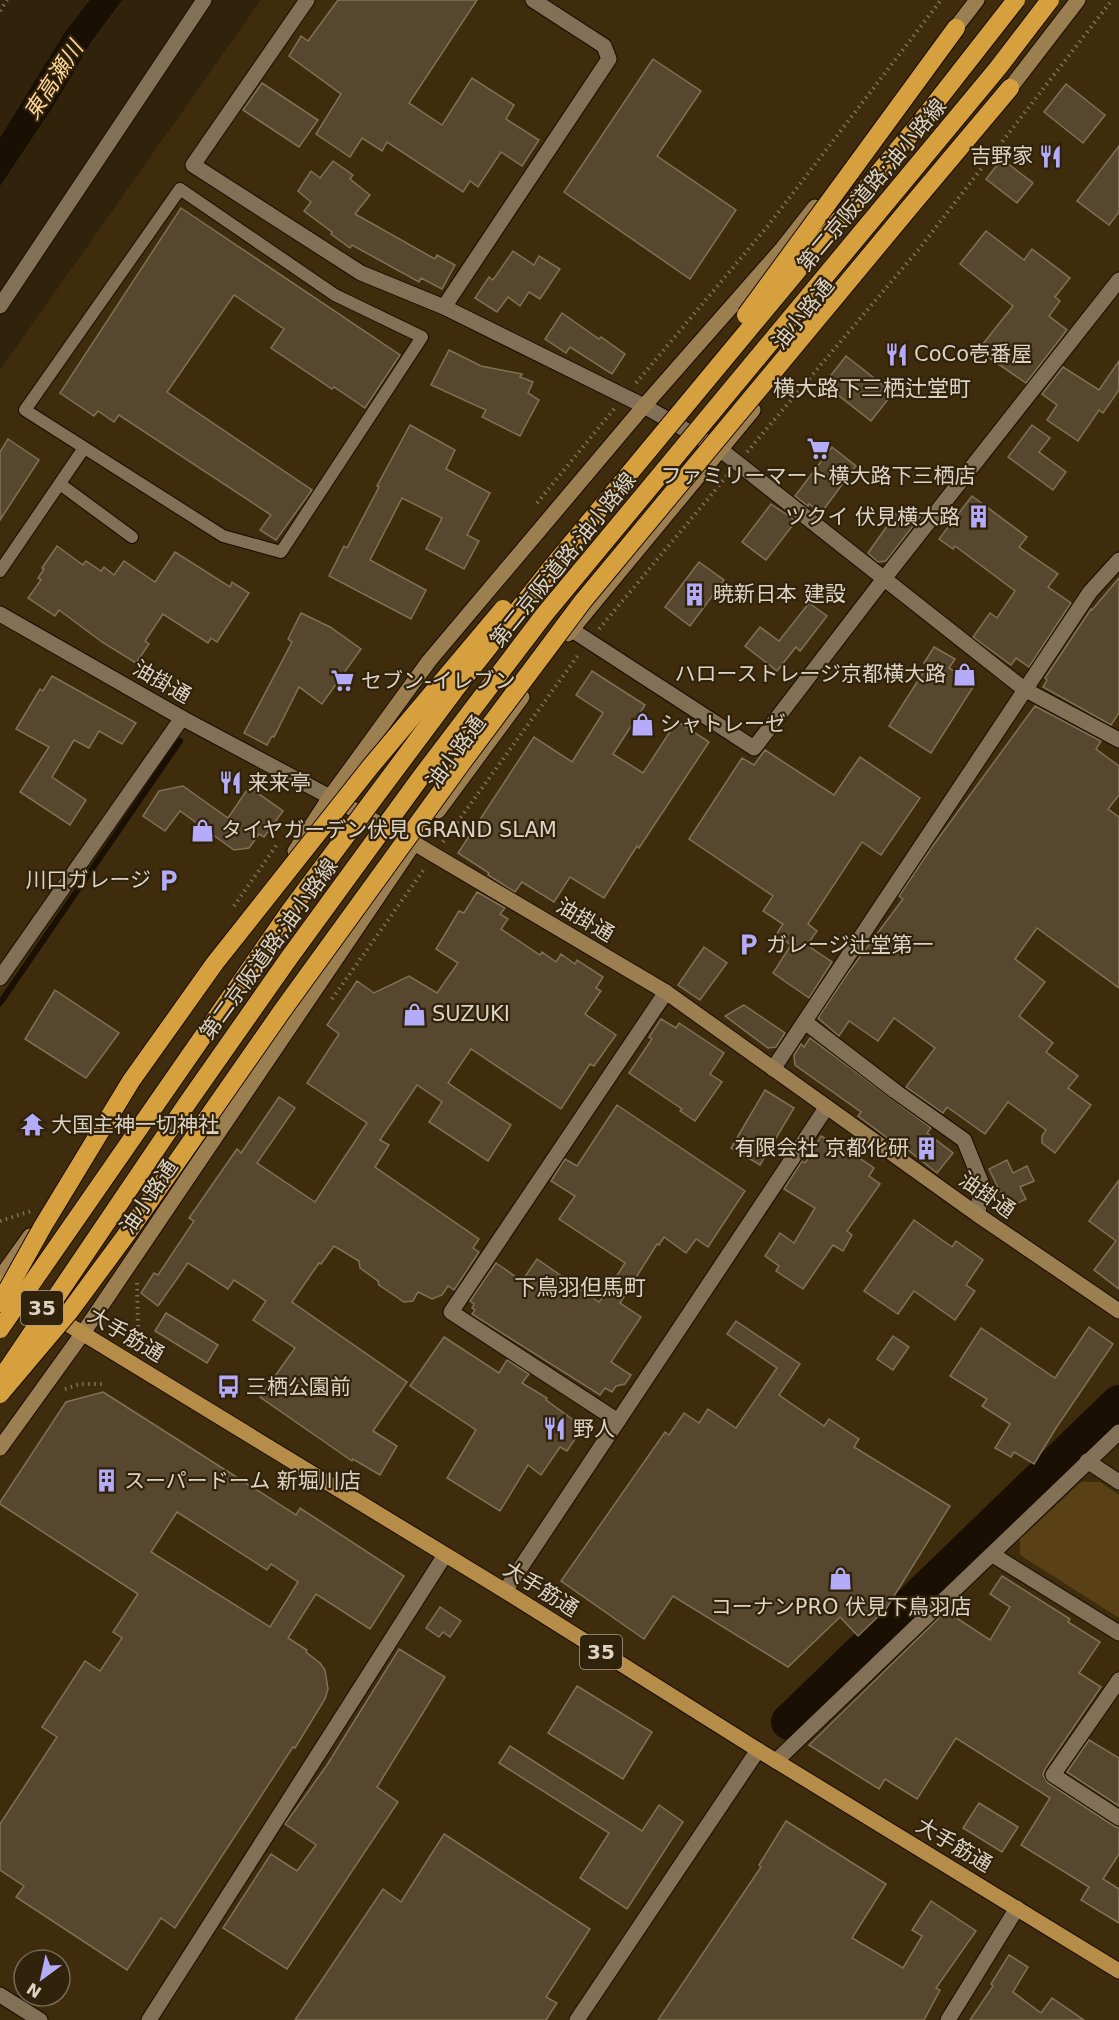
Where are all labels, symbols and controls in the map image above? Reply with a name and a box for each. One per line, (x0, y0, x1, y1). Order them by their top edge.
water label: 東高瀬川 (19, 35, 89, 124)
street label: 第二京阪道路;油小路線 (793, 94, 951, 276)
restaurant icon: 吉野家 (1038, 143, 1064, 169)
place label: 吉野家 (970, 144, 1033, 168)
street label: 油小路通 (767, 274, 839, 354)
restaurant icon: CoCo壱番屋 (883, 341, 909, 367)
place label: CoCo壱番屋 (914, 342, 1032, 366)
district label: 横大路下三栖辻堂町 (773, 376, 971, 401)
supermarket icon: ファミリーマート横大路下三栖店 (805, 435, 831, 461)
place label: ファミリーマート横大路下三栖店 (661, 464, 976, 488)
street label: 第二京阪道路;油小路線 (485, 468, 641, 652)
building icon: ツクイ 伏見横大路 (965, 504, 991, 530)
place label: ツクイ 伏見横大路 (785, 505, 960, 529)
building icon: 暁新日本 建設 (682, 581, 708, 607)
place label: 暁新日本 建設 (713, 582, 846, 606)
street label: 油掛通 (129, 656, 195, 708)
shop icon: ハローストレージ京都横大路 (951, 661, 977, 687)
place label: ハローストレージ京都横大路 (674, 662, 946, 686)
supermarket icon: セブン-イレブン (330, 668, 356, 694)
place label: セブン-イレブン (361, 669, 516, 693)
street label: 油小路通 (422, 711, 490, 793)
shop icon: シャトレーゼ (629, 711, 655, 737)
place label: シャトレーゼ (660, 712, 786, 736)
restaurant icon: 来来亭 (217, 770, 243, 796)
place label: 来来亭 (248, 771, 311, 795)
shop icon: タイヤガーデン伏見 GRAND SLAM (190, 817, 216, 843)
place label: タイヤガーデン伏見 GRAND SLAM (221, 818, 557, 842)
street label: 第二京阪道路;油小路線 (195, 854, 343, 1044)
parking icon: 川口ガレージ (156, 867, 182, 893)
place label: 川口ガレージ (25, 868, 151, 892)
street label: 油掛通 (552, 893, 618, 947)
parking icon: ガレージ辻堂第一 (735, 932, 761, 958)
place label: ガレージ辻堂第一 (766, 933, 934, 957)
shop icon: SUZUKI (401, 1001, 427, 1027)
place label: SUZUKI (432, 1002, 510, 1026)
temple icon: 大国主神一切神社 (20, 1112, 46, 1138)
place label: 大国主神一切神社 (51, 1113, 219, 1137)
building icon: 有限会社 京都化研 (914, 1135, 940, 1161)
place label: 有限会社 京都化研 (734, 1136, 909, 1160)
street label: 油小路通 (116, 1155, 182, 1239)
street label: 油掛通 (954, 1167, 1020, 1223)
district label: 下鳥羽但馬町 (514, 1275, 646, 1300)
road number: 35 (21, 1291, 63, 1325)
street label: 大手筋通 (84, 1303, 168, 1367)
bus stop icon: 三栖公園前 (215, 1374, 241, 1400)
place label: 三栖公園前 (246, 1375, 351, 1399)
restaurant icon: 野人 (542, 1416, 568, 1442)
place label: 野人 (573, 1417, 615, 1441)
building icon: スーパードーム 新堀川店 (93, 1468, 119, 1494)
place label: スーパードーム 新堀川店 (124, 1469, 361, 1493)
street label: 大手筋通 (499, 1557, 583, 1621)
shop icon: コーナンPRO 伏見下鳥羽店 (828, 1566, 854, 1592)
place label: コーナンPRO 伏見下鳥羽店 (711, 1595, 971, 1619)
road number: 35 (580, 1635, 622, 1669)
street label: 大手筋通 (912, 1813, 996, 1877)
north arrow (12, 1948, 72, 2008)
text: N (23, 1979, 45, 2002)

